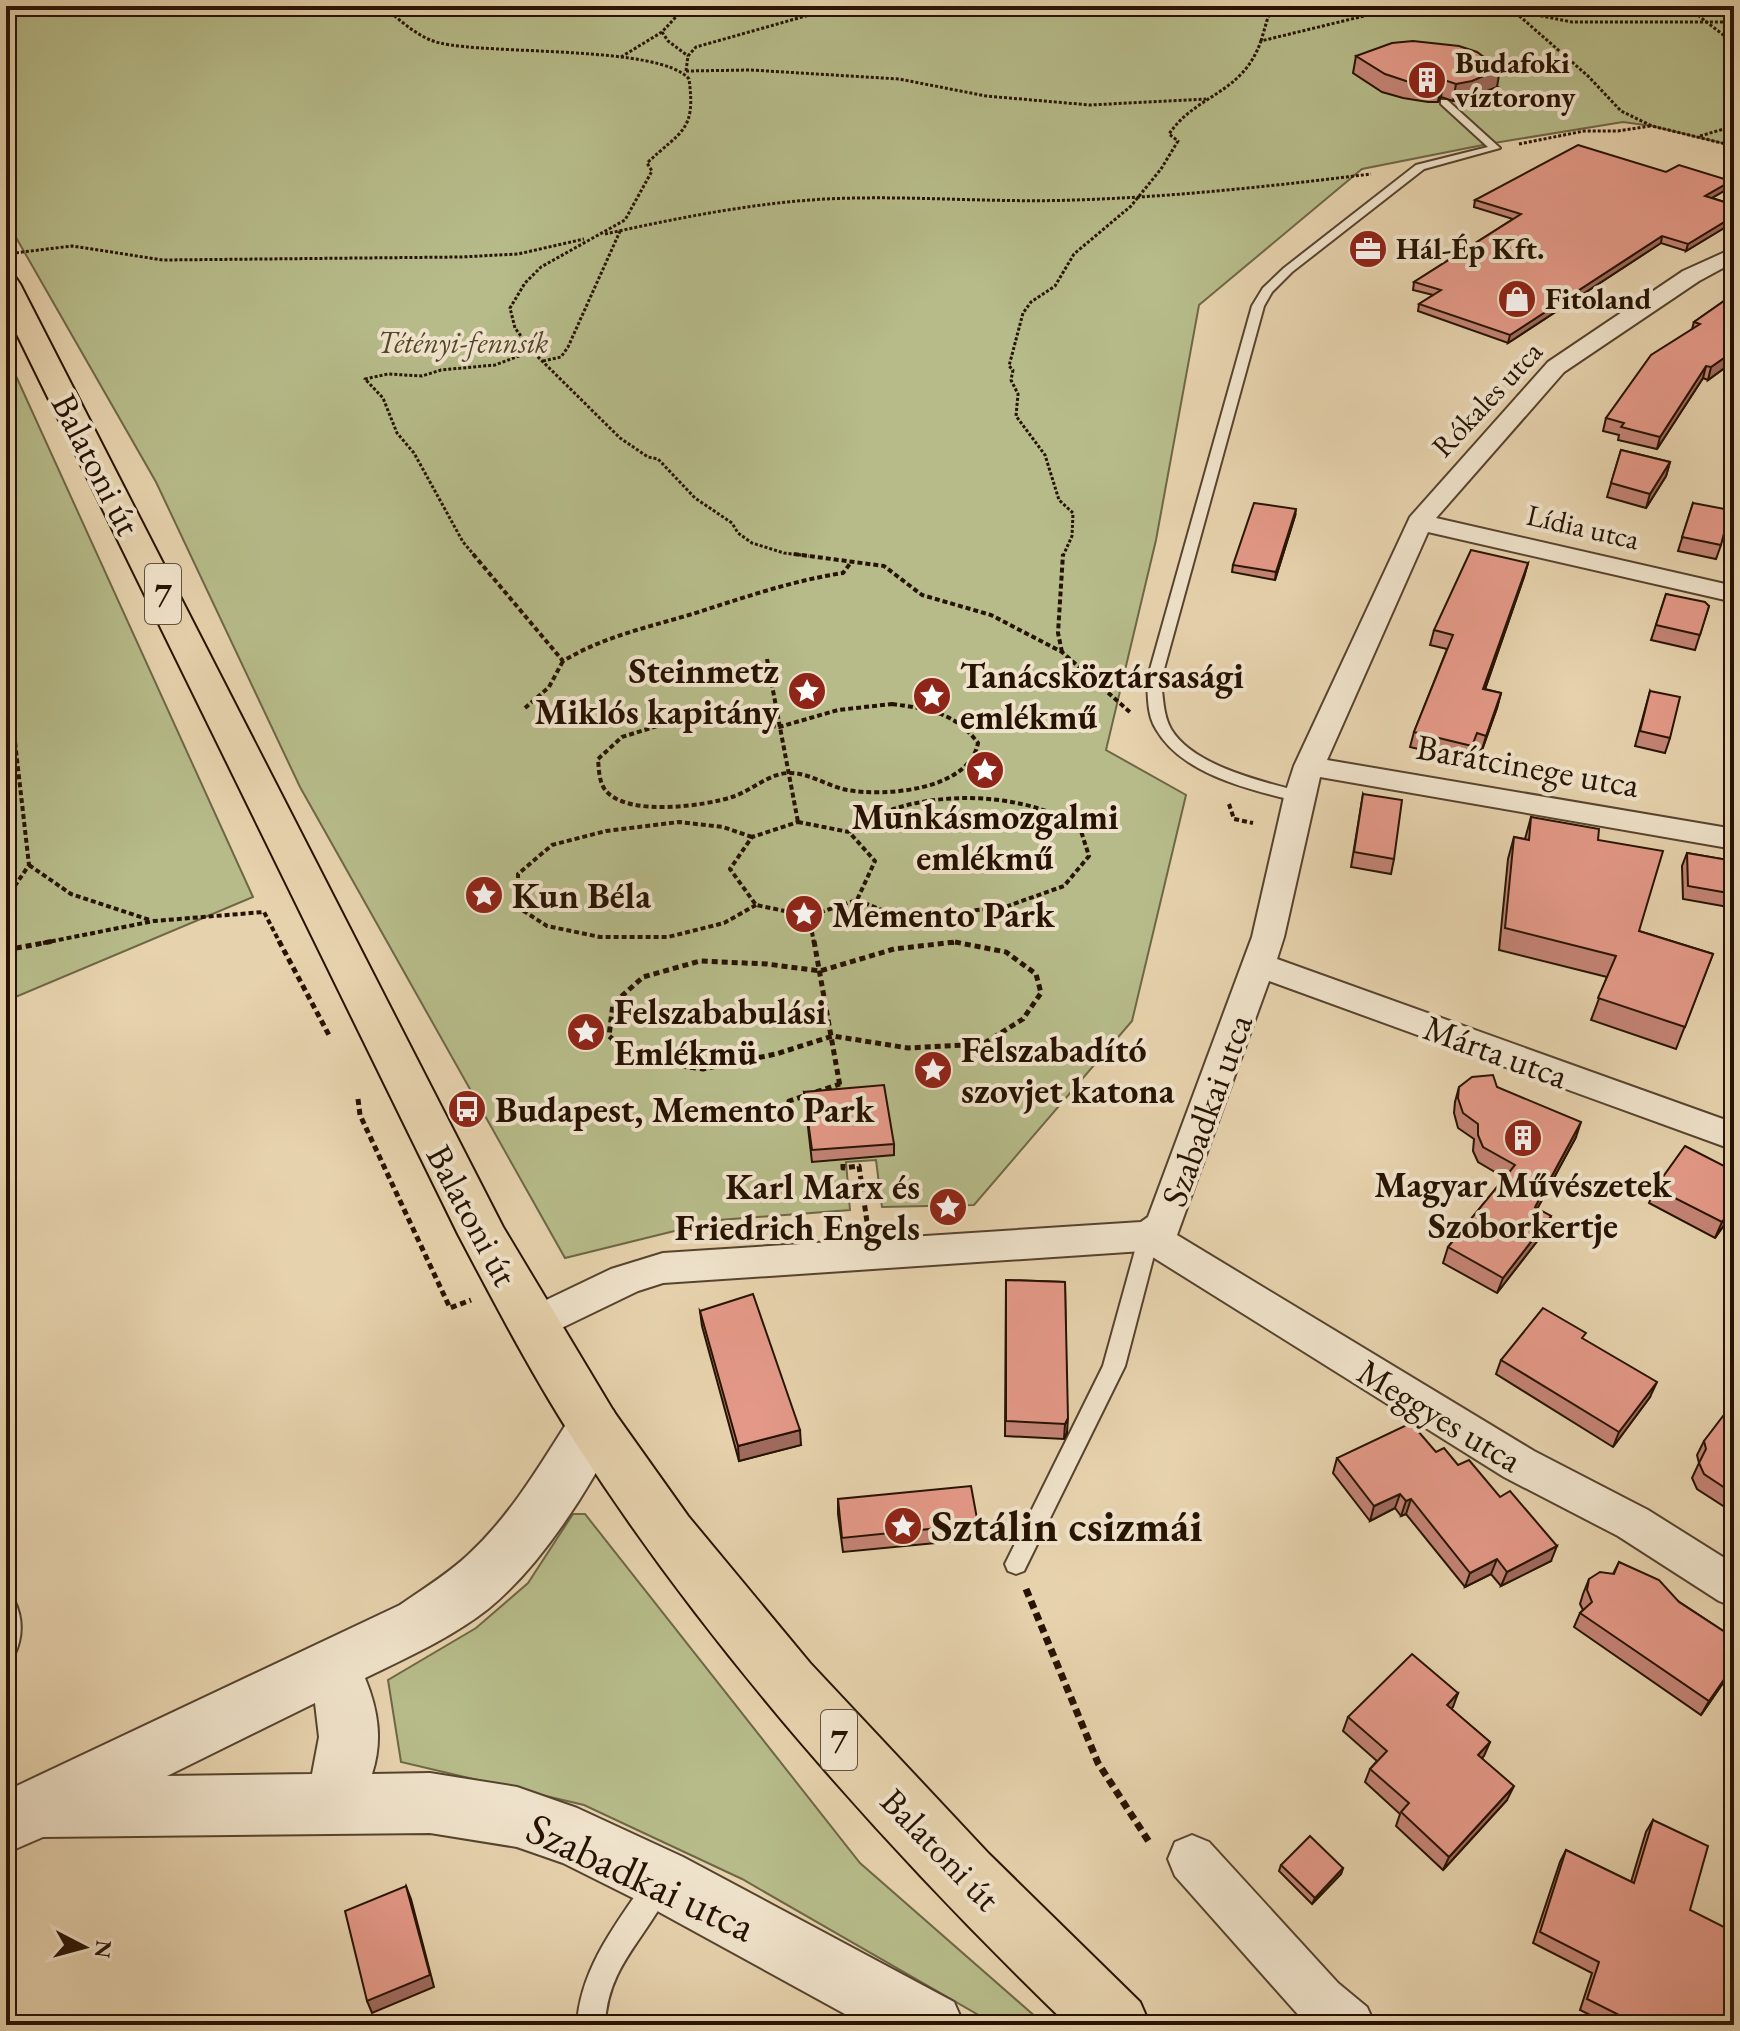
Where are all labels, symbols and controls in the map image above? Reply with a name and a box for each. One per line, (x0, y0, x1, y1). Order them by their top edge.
place label: Budafoki víztorony (1455, 43, 1576, 116)
building icon: Budafoki víztorony (1406, 59, 1448, 101)
office icon: Hál-Ép Kft. (1347, 228, 1389, 270)
place label: Hál-Ép Kft. (1396, 229, 1544, 268)
shop icon: Fitoland (1496, 278, 1538, 320)
place label: Fitoland (1545, 279, 1652, 318)
park label: Tétényi-fennsík (378, 323, 549, 362)
street label: Rókales utca (1423, 332, 1550, 465)
street label: Balatoni út (41, 385, 153, 544)
street label: Lídia utca (1523, 495, 1643, 558)
road number: 7 (145, 564, 181, 624)
place label: Steinmetz Miklós kapitány (535, 647, 780, 735)
place label: Tanácsköztársasági emlékmű (960, 652, 1244, 740)
place icon: Steinmetz Miklós kapitány (786, 670, 828, 712)
place icon: Tanácsköztársasági emlékmű (911, 675, 953, 717)
street label: Barátcinege utca (1413, 723, 1644, 808)
place icon: Munkásmozgalmi emlékmű (964, 749, 1006, 791)
place label: Munkásmozgalmi emlékmű (851, 793, 1119, 881)
place label: Kun Béla (512, 872, 651, 919)
place icon: Kun Béla (463, 874, 505, 916)
place label: Memento Park (832, 891, 1056, 938)
place icon: Memento Park (783, 893, 825, 935)
place label: Felszababulási Emlékmü (614, 988, 827, 1076)
street label: Márta utca (1417, 1004, 1575, 1099)
street label: Szabadkai utca (1150, 1007, 1263, 1213)
place icon: Felszababulási Emlékmü (565, 1011, 607, 1053)
place label: Felszabadító szovjet katona (961, 1026, 1175, 1114)
place icon: Felszabadító szovjet katona (912, 1049, 954, 1091)
place label: Budapest, Memento Park (495, 1086, 876, 1133)
bus stop icon: Budapest, Memento Park (446, 1088, 488, 1130)
building icon: Magyar Művészetek Szoborkertje (1502, 1117, 1544, 1159)
street label: Balatoni út (416, 1137, 530, 1294)
place label: Magyar Művészetek Szoborkertje (1374, 1161, 1673, 1249)
place label: Karl Marx és Friedrich Engels (675, 1163, 920, 1251)
place icon: Karl Marx és Friedrich Engels (927, 1186, 969, 1228)
street label: Meggyes utca (1349, 1348, 1531, 1483)
place label: Sztálin csizmái (931, 1497, 1202, 1554)
place icon: Sztálin csizmái (882, 1505, 924, 1547)
road number: 7 (821, 1710, 857, 1770)
street label: Balatoni út (871, 1778, 1011, 1921)
street label: Szabadkai utca (518, 1799, 765, 1954)
north arrow (44, 1907, 124, 1987)
text: N (88, 1939, 119, 1960)

